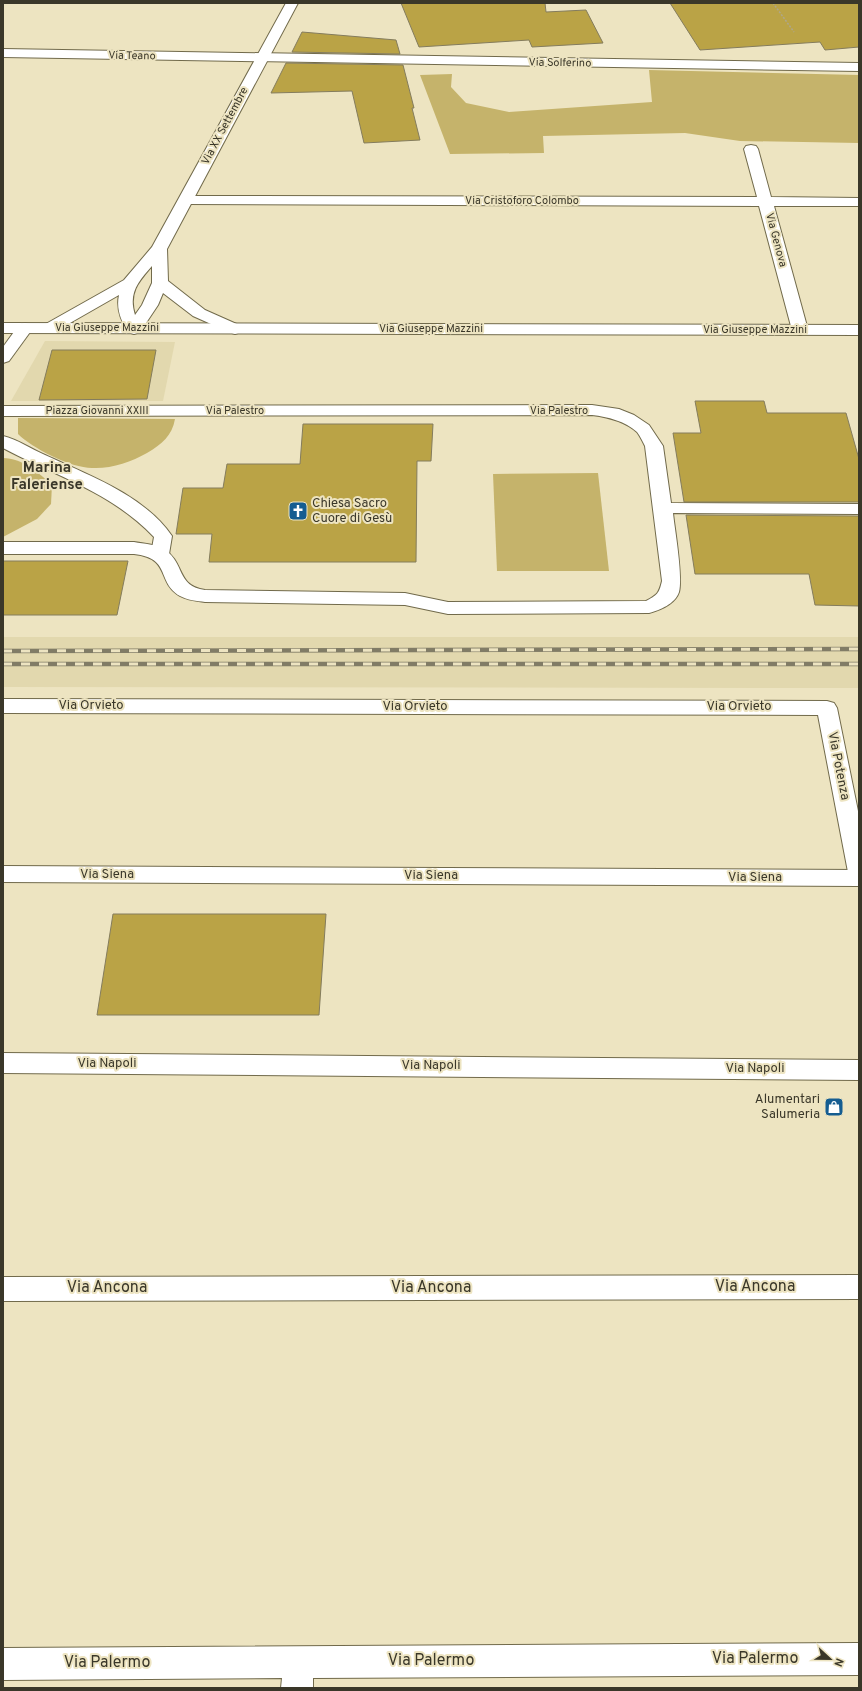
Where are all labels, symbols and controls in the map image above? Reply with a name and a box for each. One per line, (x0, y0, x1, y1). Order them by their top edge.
street label: Via Teano (108, 49, 156, 63)
street label: Via Solferino (529, 55, 591, 71)
street label: Via XX Settembre (199, 85, 251, 167)
street label: Via Cristoforo Colombo (465, 194, 579, 208)
street label: Via Genova (762, 211, 790, 269)
street label: Via Giuseppe Mazzini (55, 321, 159, 335)
street label: Via Giuseppe Mazzini (379, 322, 483, 336)
street label: Via Giuseppe Mazzini (703, 323, 807, 337)
street label: Piazza Giovanni XXIII (45, 404, 149, 418)
street label: Via Palestro (206, 404, 264, 418)
street label: Via Palestro (530, 404, 588, 418)
district label: Marina Faleriense (11, 459, 83, 495)
place label: Chiesa Sacro Cuore di Gesù (312, 496, 392, 527)
church icon: Chiesa Sacro Cuore di Gesù (287, 500, 309, 522)
street label: Via Orvieto (58, 698, 124, 714)
street label: Via Orvieto (382, 699, 448, 715)
street label: Via Orvieto (706, 699, 772, 715)
street label: Via Potenza (824, 730, 852, 802)
street label: Via Siena (80, 867, 134, 883)
street label: Via Siena (404, 868, 458, 884)
street label: Via Siena (728, 870, 782, 886)
street label: Via Napoli (77, 1056, 137, 1072)
street label: Via Napoli (401, 1058, 461, 1074)
street label: Via Napoli (725, 1061, 785, 1077)
place label: Alumentari Salumeria (755, 1092, 820, 1123)
shop icon: Alumentari Salumeria (823, 1096, 845, 1118)
street label: Via Ancona (715, 1277, 795, 1297)
street label: Via Ancona (67, 1278, 147, 1298)
street label: Via Ancona (391, 1278, 471, 1298)
north arrow (810, 1639, 850, 1679)
street label: Via Palermo (712, 1649, 798, 1669)
street label: Via Palermo (388, 1651, 474, 1671)
street label: Via Palermo (64, 1653, 150, 1673)
text: N (830, 1656, 846, 1669)

